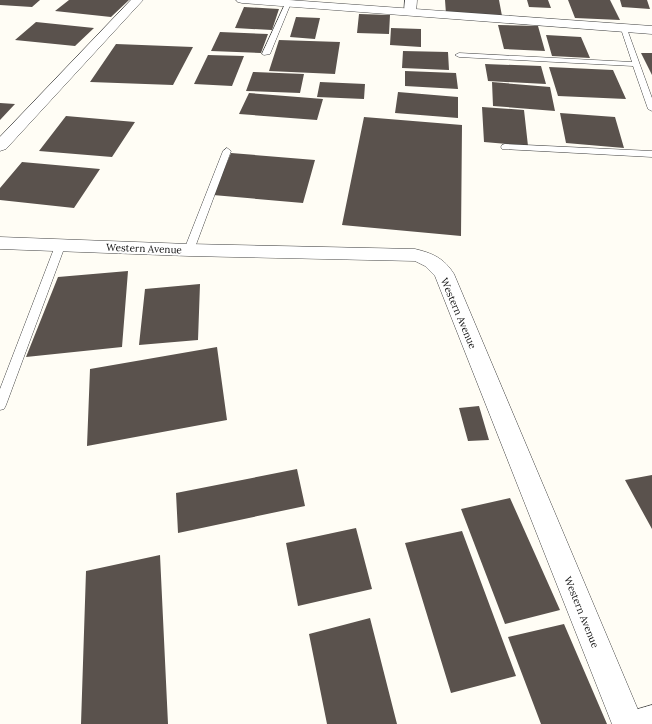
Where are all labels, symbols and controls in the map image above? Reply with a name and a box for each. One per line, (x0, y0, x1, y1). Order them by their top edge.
street label: Western Avenue (106, 241, 183, 256)
street label: Western Avenue (438, 276, 480, 351)
street label: Western Avenue (561, 575, 602, 650)

